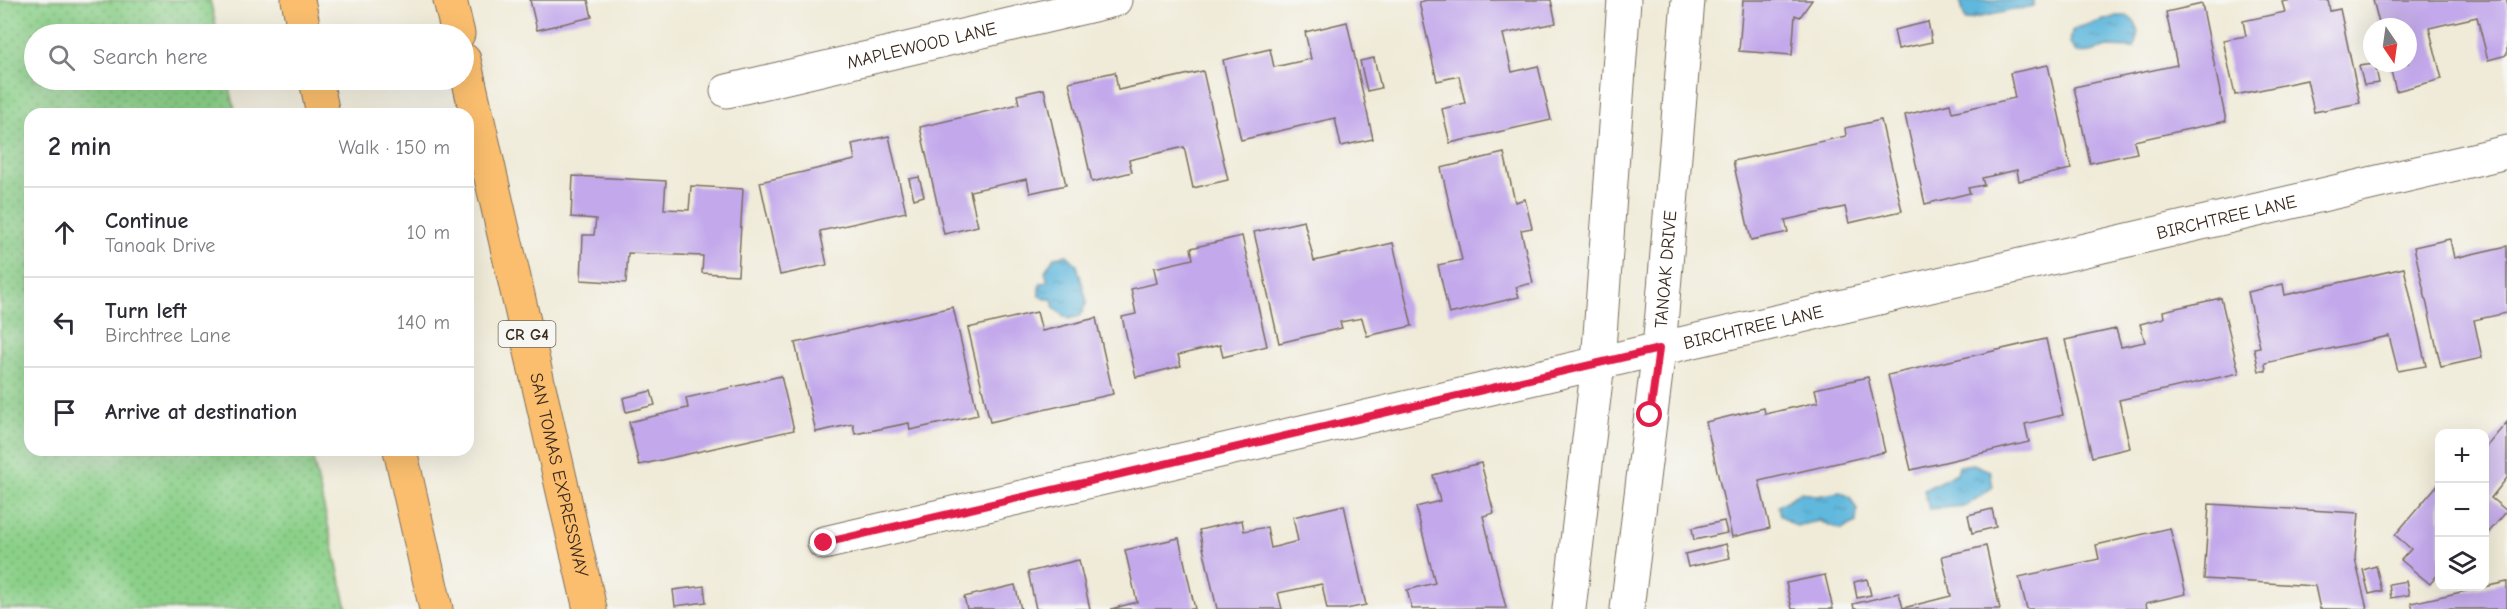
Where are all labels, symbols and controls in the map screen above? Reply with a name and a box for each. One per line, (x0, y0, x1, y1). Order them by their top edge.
street label: MAPLEWOOD LANE (845, 18, 999, 74)
north arrow (2363, 18, 2417, 72)
search box (24, 24, 474, 90)
icon: search (45, 41, 78, 74)
text: Search here (93, 44, 208, 70)
text: 2 min (48, 132, 111, 162)
text: Walk · 150 m (339, 136, 450, 159)
street label: BIRCHTREE LANE (2155, 191, 2299, 244)
text: Continue (105, 208, 188, 234)
street label: TANOAK DRIVE (1651, 209, 1681, 329)
icon: ahead (48, 216, 81, 249)
text: 10 m (407, 221, 450, 244)
text: Tanoak Drive (105, 234, 215, 257)
text: Turn left (105, 298, 187, 324)
street label: BIRCHTREE LANE (1681, 301, 1826, 354)
icon: left (48, 306, 81, 339)
text: 140 m (397, 311, 450, 334)
road number: CR G4 (498, 321, 556, 347)
text: Birchtree Lane (105, 324, 231, 347)
street label: SAN TOMAS EXPRESSWAY (525, 371, 593, 580)
icon: arrive (48, 396, 81, 429)
text: Arrive at destination (105, 399, 297, 425)
route start (1636, 401, 1662, 427)
map controls (2435, 429, 2489, 591)
button: + (2435, 429, 2489, 483)
button: − (2435, 483, 2489, 537)
route end (810, 529, 836, 555)
button: layers (2435, 537, 2489, 591)

